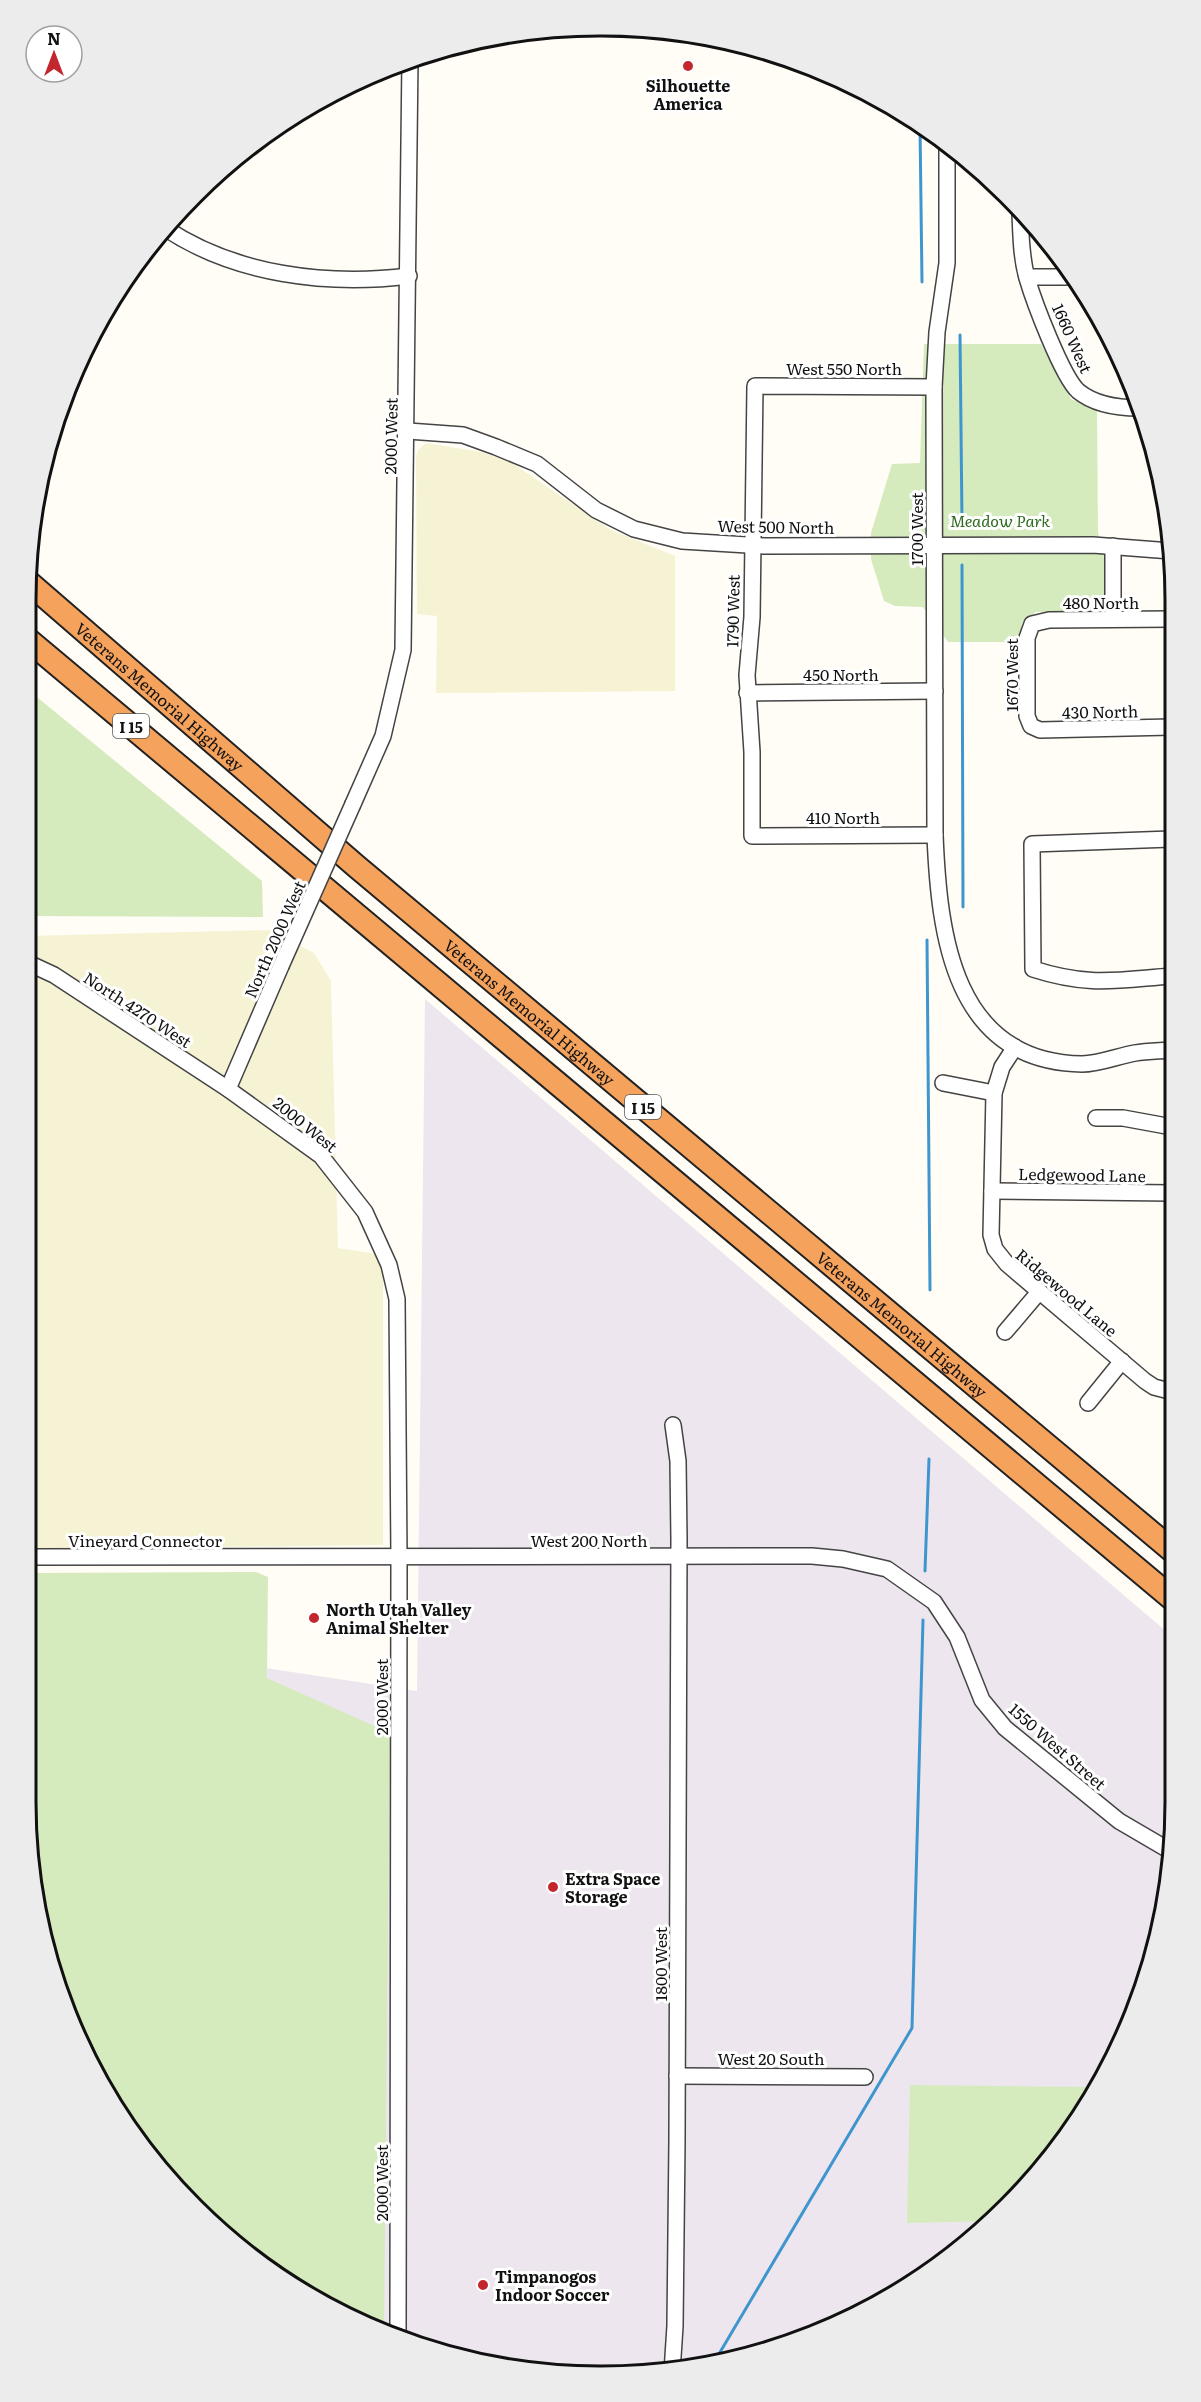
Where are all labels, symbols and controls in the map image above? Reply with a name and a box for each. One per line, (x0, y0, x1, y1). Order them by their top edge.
north arrow (24, 24, 84, 84)
text: N (47, 26, 61, 50)
marker: Silhouette America (681, 59, 695, 73)
place label: Silhouette America (646, 73, 730, 115)
street label: 1660 West (1047, 299, 1099, 377)
street label: West 550 North (786, 356, 902, 380)
street label: 2000 West (377, 397, 403, 475)
street label: 1700 West (904, 492, 928, 566)
park label: Meadow Park (950, 508, 1050, 532)
street label: West 500 North (717, 513, 835, 539)
street label: 1790 West (719, 574, 745, 648)
street label: 480 North (1063, 590, 1140, 614)
street label: Veterans Memorial Highway (70, 616, 250, 777)
street label: 1670 West (999, 638, 1023, 712)
street label: 450 North (803, 662, 879, 686)
street label: 430 North (1062, 698, 1139, 724)
road number: I 15 (113, 714, 149, 738)
street label: 410 North (806, 805, 880, 829)
street label: North 2000 West (237, 876, 311, 1002)
street label: Veterans Memorial Highway (439, 933, 621, 1091)
street label: North 4270 West (79, 965, 197, 1053)
street label: 2000 West (269, 1091, 344, 1158)
road number: I 15 (625, 1095, 661, 1119)
street label: Ledgewood Lane (1018, 1161, 1146, 1187)
street label: Ridgewood Lane (1011, 1242, 1123, 1342)
street label: Veterans Memorial Highway (811, 1245, 993, 1403)
street label: Vineyard Connector (68, 1528, 222, 1552)
street label: West 200 North (530, 1528, 648, 1552)
place label: North Utah Valley Animal Shelter (326, 1597, 472, 1639)
marker: North Utah Valley Animal Shelter (307, 1611, 321, 1625)
street label: 2000 West (369, 1658, 393, 1735)
street label: 1550 West Street (1004, 1697, 1112, 1795)
place label: Extra Space Storage (565, 1866, 660, 1908)
marker: Extra Space Storage (546, 1880, 560, 1894)
street label: 1800 West (648, 1926, 672, 2001)
street label: West 20 South (718, 2046, 825, 2070)
street label: 2000 West (369, 2144, 393, 2221)
place label: Timpanogos Indoor Soccer (495, 2264, 610, 2306)
marker: Timpanogos Indoor Soccer (476, 2278, 490, 2292)

